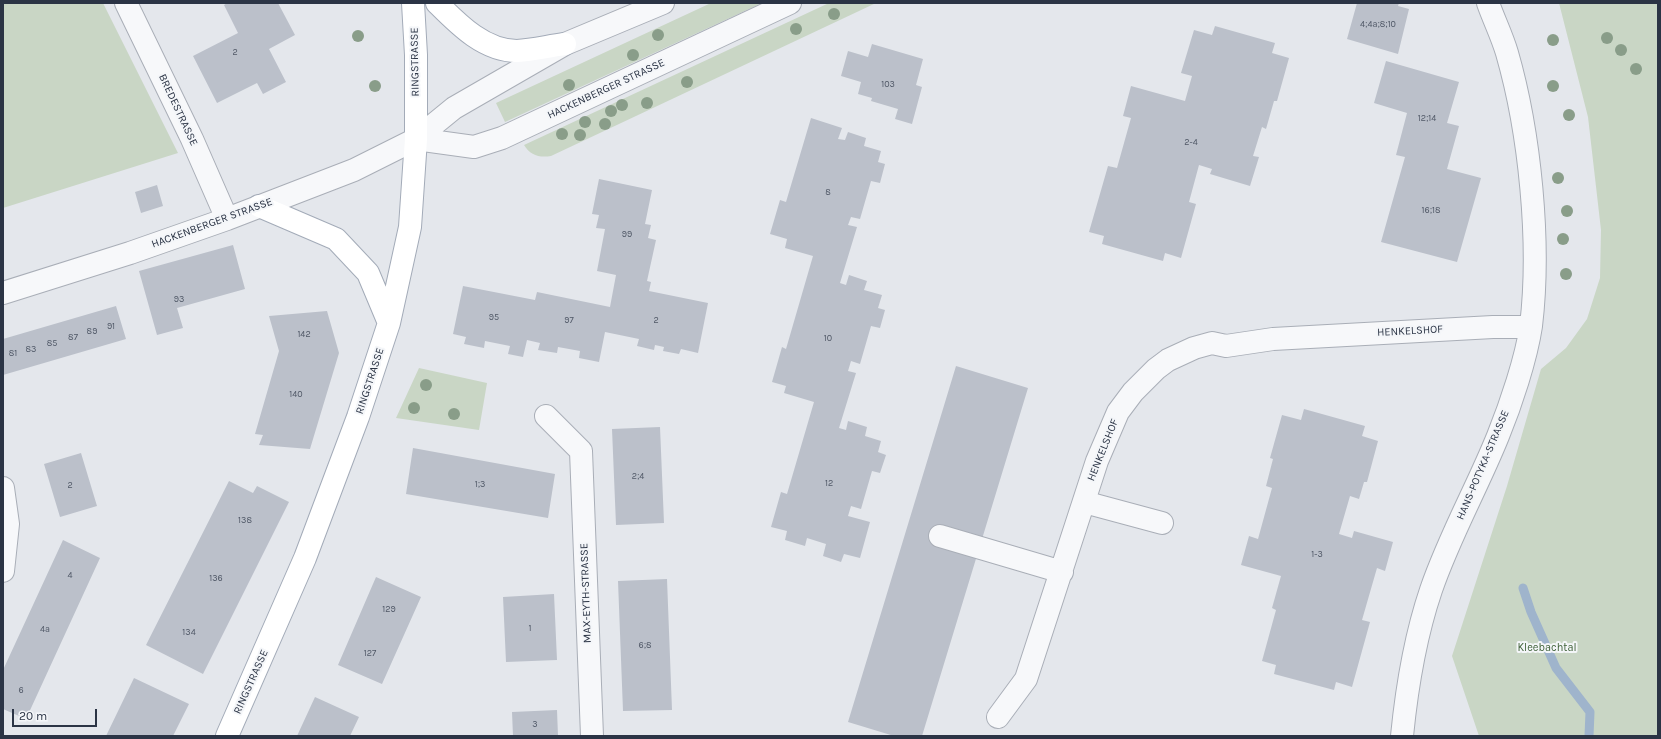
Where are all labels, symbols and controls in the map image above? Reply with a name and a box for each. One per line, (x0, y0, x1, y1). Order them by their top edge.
house number: 4;4a;8;10 (1360, 19, 1396, 29)
street label: RINGSTRASSE (408, 27, 422, 97)
house number: 2 (232, 47, 238, 57)
street label: HACKENBERGER STRASSE (545, 56, 667, 122)
street label: BREDESTRASSE (156, 72, 200, 148)
house number: 103 (881, 79, 895, 89)
house number: 12;14 (1418, 113, 1436, 123)
house number: 2-4 (1184, 137, 1198, 147)
house number: 8 (825, 187, 831, 197)
street label: HACKENBERGER STRASSE (150, 195, 274, 251)
house number: 16;18 (1422, 205, 1440, 215)
house number: 99 (622, 229, 632, 239)
house number: 93 (174, 294, 184, 304)
house number: 95 (489, 312, 499, 322)
house number: 97 (564, 315, 574, 325)
house number: 2 (653, 315, 659, 325)
house number: 91 (107, 321, 115, 331)
street label: HENKELSHOF (1377, 323, 1443, 339)
house number: 89 (87, 326, 97, 336)
house number: 142 (297, 329, 311, 339)
house number: 87 (68, 332, 78, 342)
house number: 10 (824, 333, 832, 343)
house number: 85 (47, 338, 57, 348)
house number: 83 (26, 344, 36, 354)
street label: RINGSTRASSE (353, 346, 387, 416)
house number: 81 (9, 348, 17, 358)
house number: 140 (289, 389, 303, 399)
street label: HANS-POTYKA-STRASSE (1454, 408, 1512, 522)
street label: HENKELSHOF (1085, 417, 1121, 483)
house number: 2;4 (632, 471, 644, 481)
house number: 12 (825, 478, 833, 488)
house number: 1;3 (475, 479, 485, 489)
house number: 2 (67, 480, 73, 490)
house number: 138 (238, 515, 252, 525)
street label: MAX-EYTH-STRASSE (578, 543, 594, 643)
house number: 1-3 (1311, 549, 1323, 559)
house number: 4 (67, 570, 73, 580)
house number: 136 (209, 573, 223, 583)
house number: 129 (382, 604, 396, 614)
house number: 1 (529, 623, 531, 633)
house number: 4a (40, 624, 50, 634)
house number: 134 (182, 627, 196, 637)
house number: 6;8 (638, 640, 652, 650)
park label: Kleebachtal (1517, 641, 1577, 655)
street label: RINGSTRASSE (231, 648, 271, 716)
house number: 127 (364, 648, 376, 658)
house number: 6 (18, 685, 24, 695)
scale bar (14, 701, 99, 727)
text: 20 m (19, 709, 47, 723)
house number: 3 (532, 719, 538, 729)

